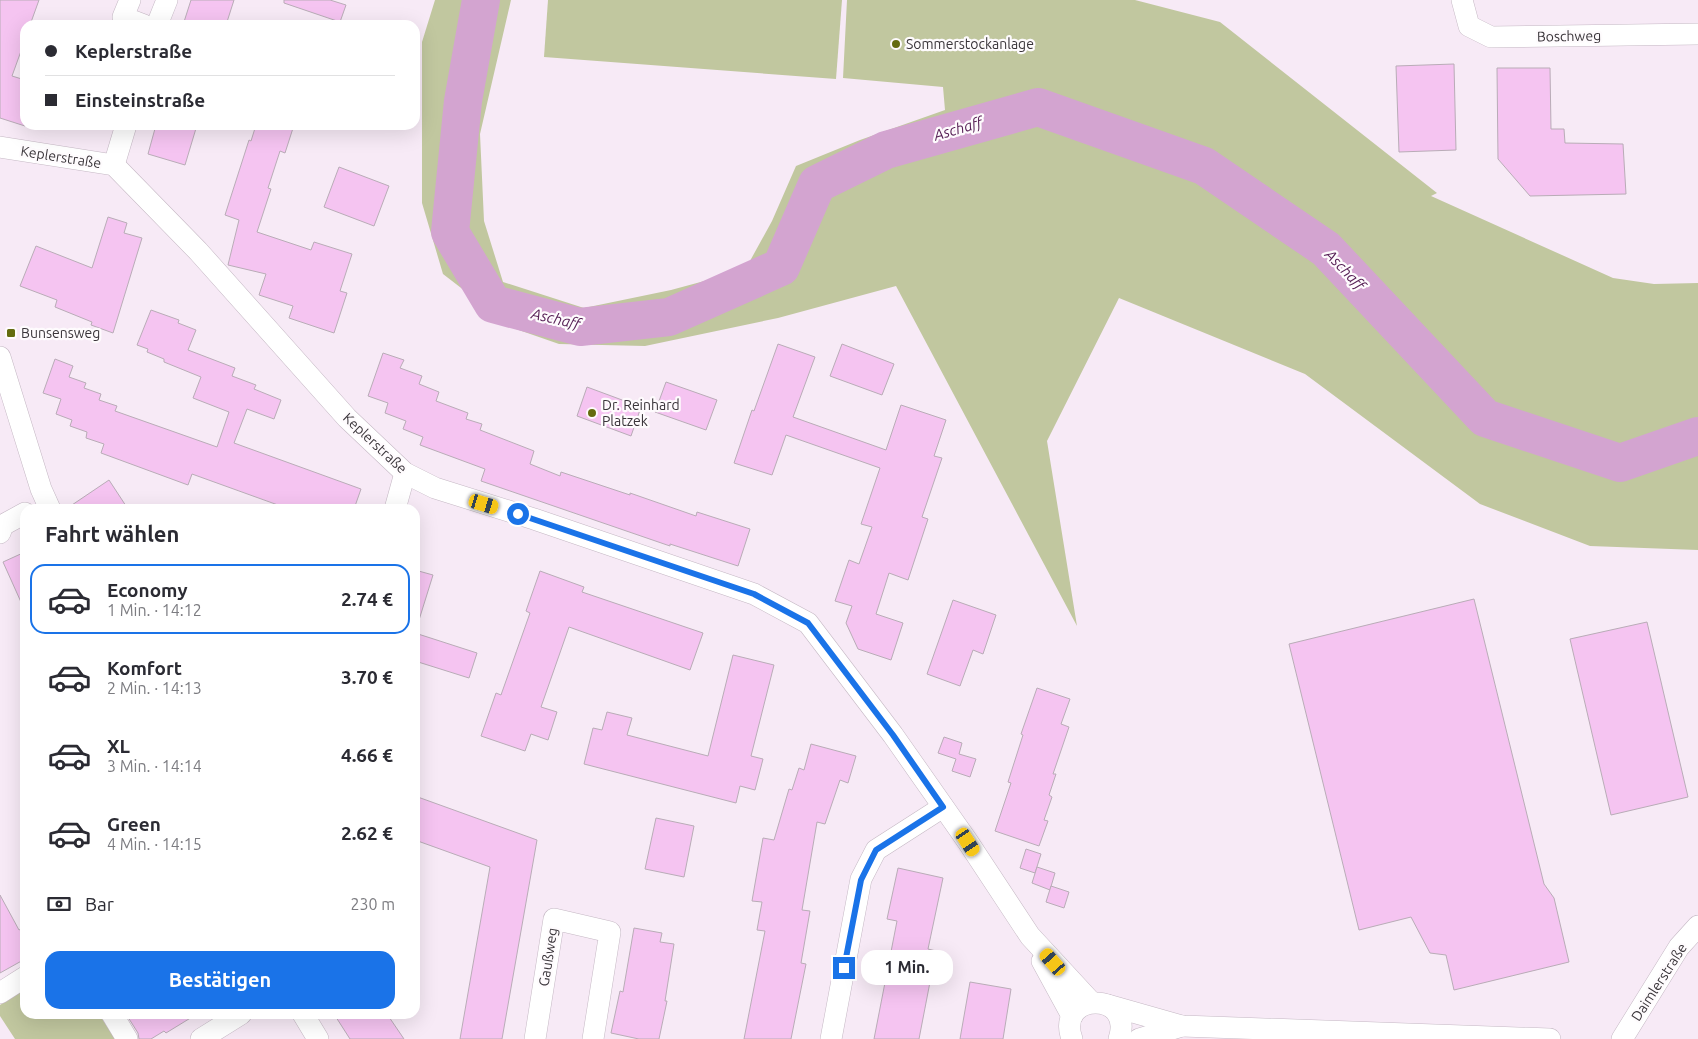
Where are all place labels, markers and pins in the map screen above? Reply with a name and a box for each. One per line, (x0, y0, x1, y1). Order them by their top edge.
place label: Sommerstockanlage (906, 36, 1034, 52)
marker: Sommerstockanlage (890, 38, 902, 50)
place label: Bunsensweg (21, 325, 100, 341)
marker: Bunsensweg (5, 327, 17, 339)
place label: Dr. Reinhard Platzek (602, 397, 680, 429)
marker: Dr. Reinhard Platzek (586, 407, 598, 419)

